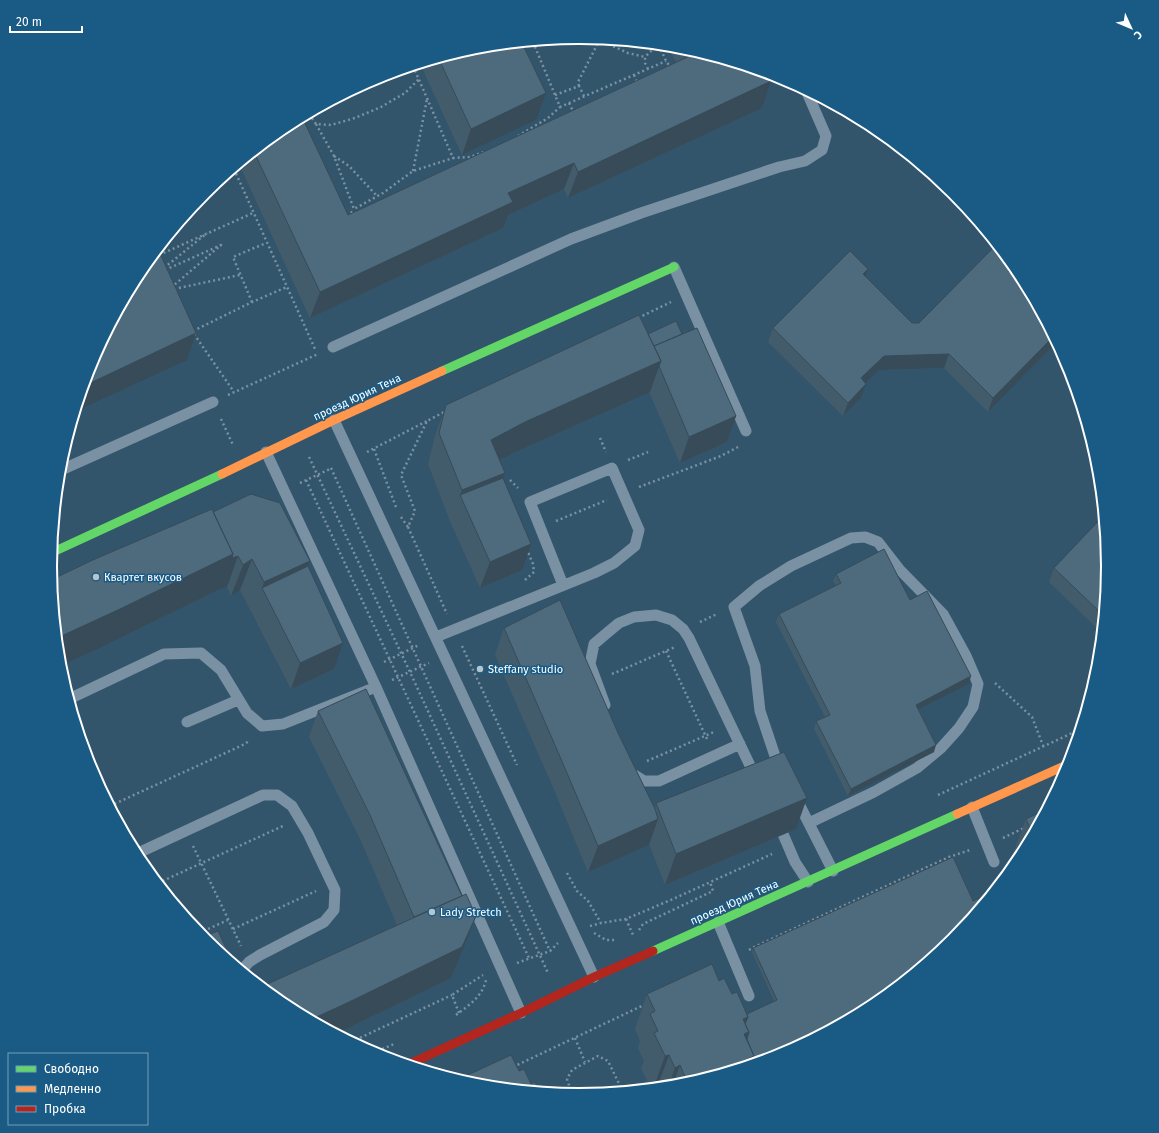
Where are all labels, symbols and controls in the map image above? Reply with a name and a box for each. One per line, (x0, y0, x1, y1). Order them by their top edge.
scale bar (10, 8, 82, 34)
north arrow (1111, 8, 1151, 48)
text: 20 m (16, 15, 42, 29)
text: С (1130, 28, 1145, 42)
street label: проезд Юрия Тена (311, 371, 403, 423)
place label: Квартет вкусов (104, 571, 182, 584)
marker: Квартет вкусов (91, 572, 101, 582)
place label: Steffany studio (488, 663, 563, 676)
marker: Steffany studio (475, 664, 485, 674)
street label: проезд Юрия Тена (688, 877, 780, 928)
place label: Lady Stretch (440, 906, 502, 919)
marker: Lady Stretch (427, 907, 437, 917)
legend (8, 1053, 148, 1125)
text: Свободно (44, 1062, 99, 1076)
text: Медленно (44, 1082, 101, 1096)
text: Пробка (44, 1102, 86, 1116)

